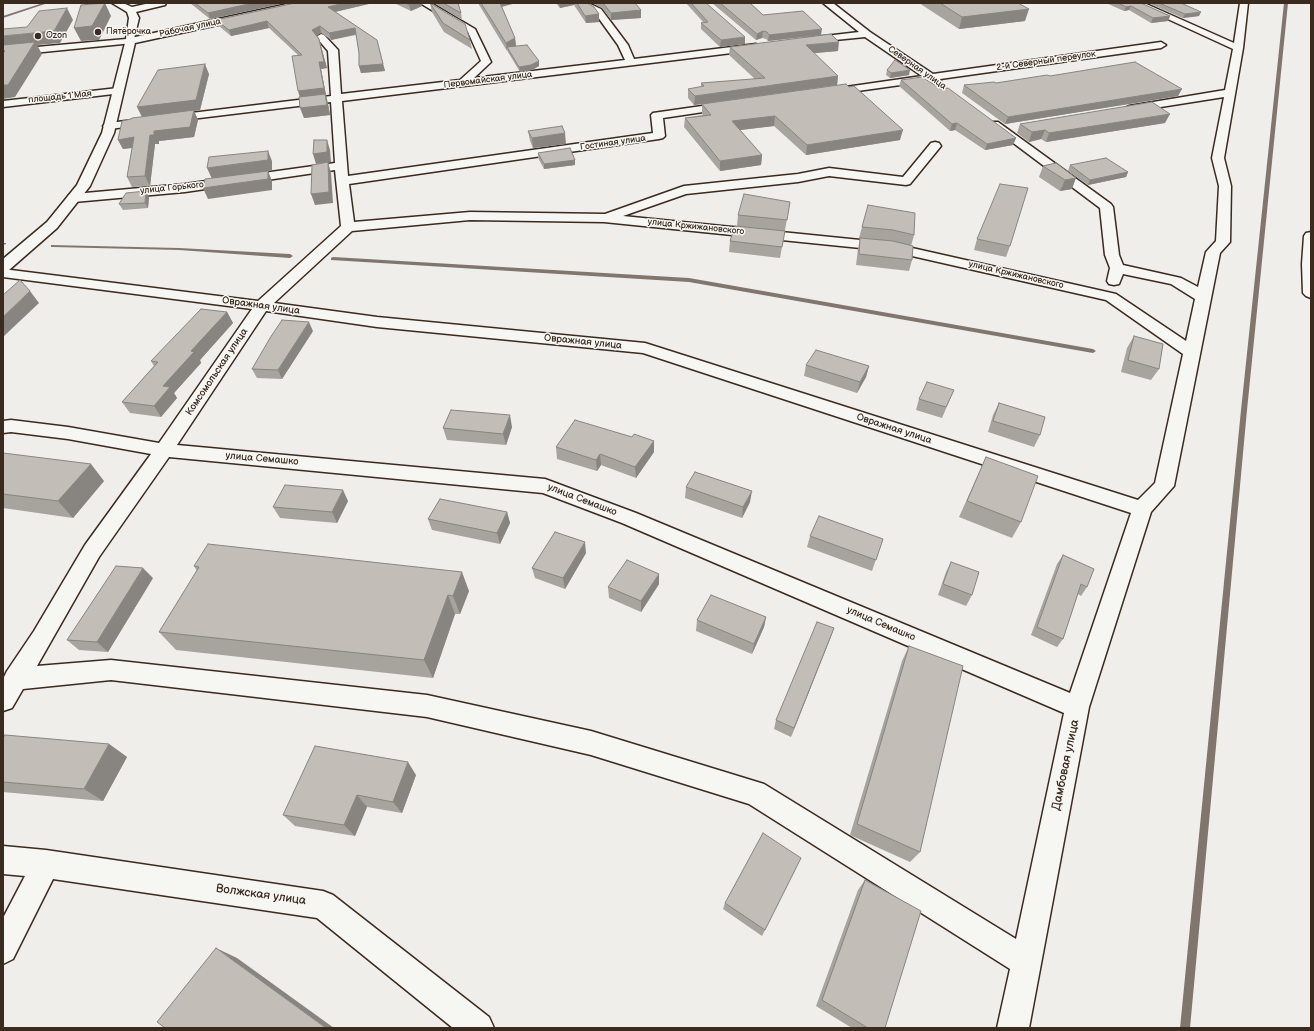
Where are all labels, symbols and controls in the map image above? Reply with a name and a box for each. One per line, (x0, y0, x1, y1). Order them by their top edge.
street label: Рабочая улица (158, 16, 222, 40)
marker: Пятёрочка (93, 27, 103, 37)
place label: Пятёрочка (106, 27, 151, 37)
marker: Ozon (33, 31, 43, 41)
place label: Ozon (46, 31, 67, 41)
street label: Северная улица (886, 44, 948, 92)
street label: 2-й Северный переулок (996, 49, 1096, 73)
street label: Первомайская улица (443, 69, 533, 91)
street label: площадь 1 Мая (28, 88, 92, 106)
street label: Гостиная улица (580, 133, 646, 153)
street label: улица Горького (140, 179, 204, 197)
street label: улица Кржижановского (647, 217, 745, 237)
street label: улица Кржижановского (968, 259, 1064, 291)
street label: Овражная улица (221, 295, 301, 317)
street label: Комсомольская улица (183, 326, 251, 418)
street label: Овражная улица (543, 332, 623, 352)
street label: Овражная улица (855, 411, 933, 447)
street label: улица Семашко (225, 450, 299, 468)
street label: улица Семашко (546, 481, 618, 519)
street label: улица Семашко (845, 604, 917, 644)
street label: Дамбовая улица (1049, 718, 1083, 812)
street label: Волжская улица (215, 882, 307, 908)

